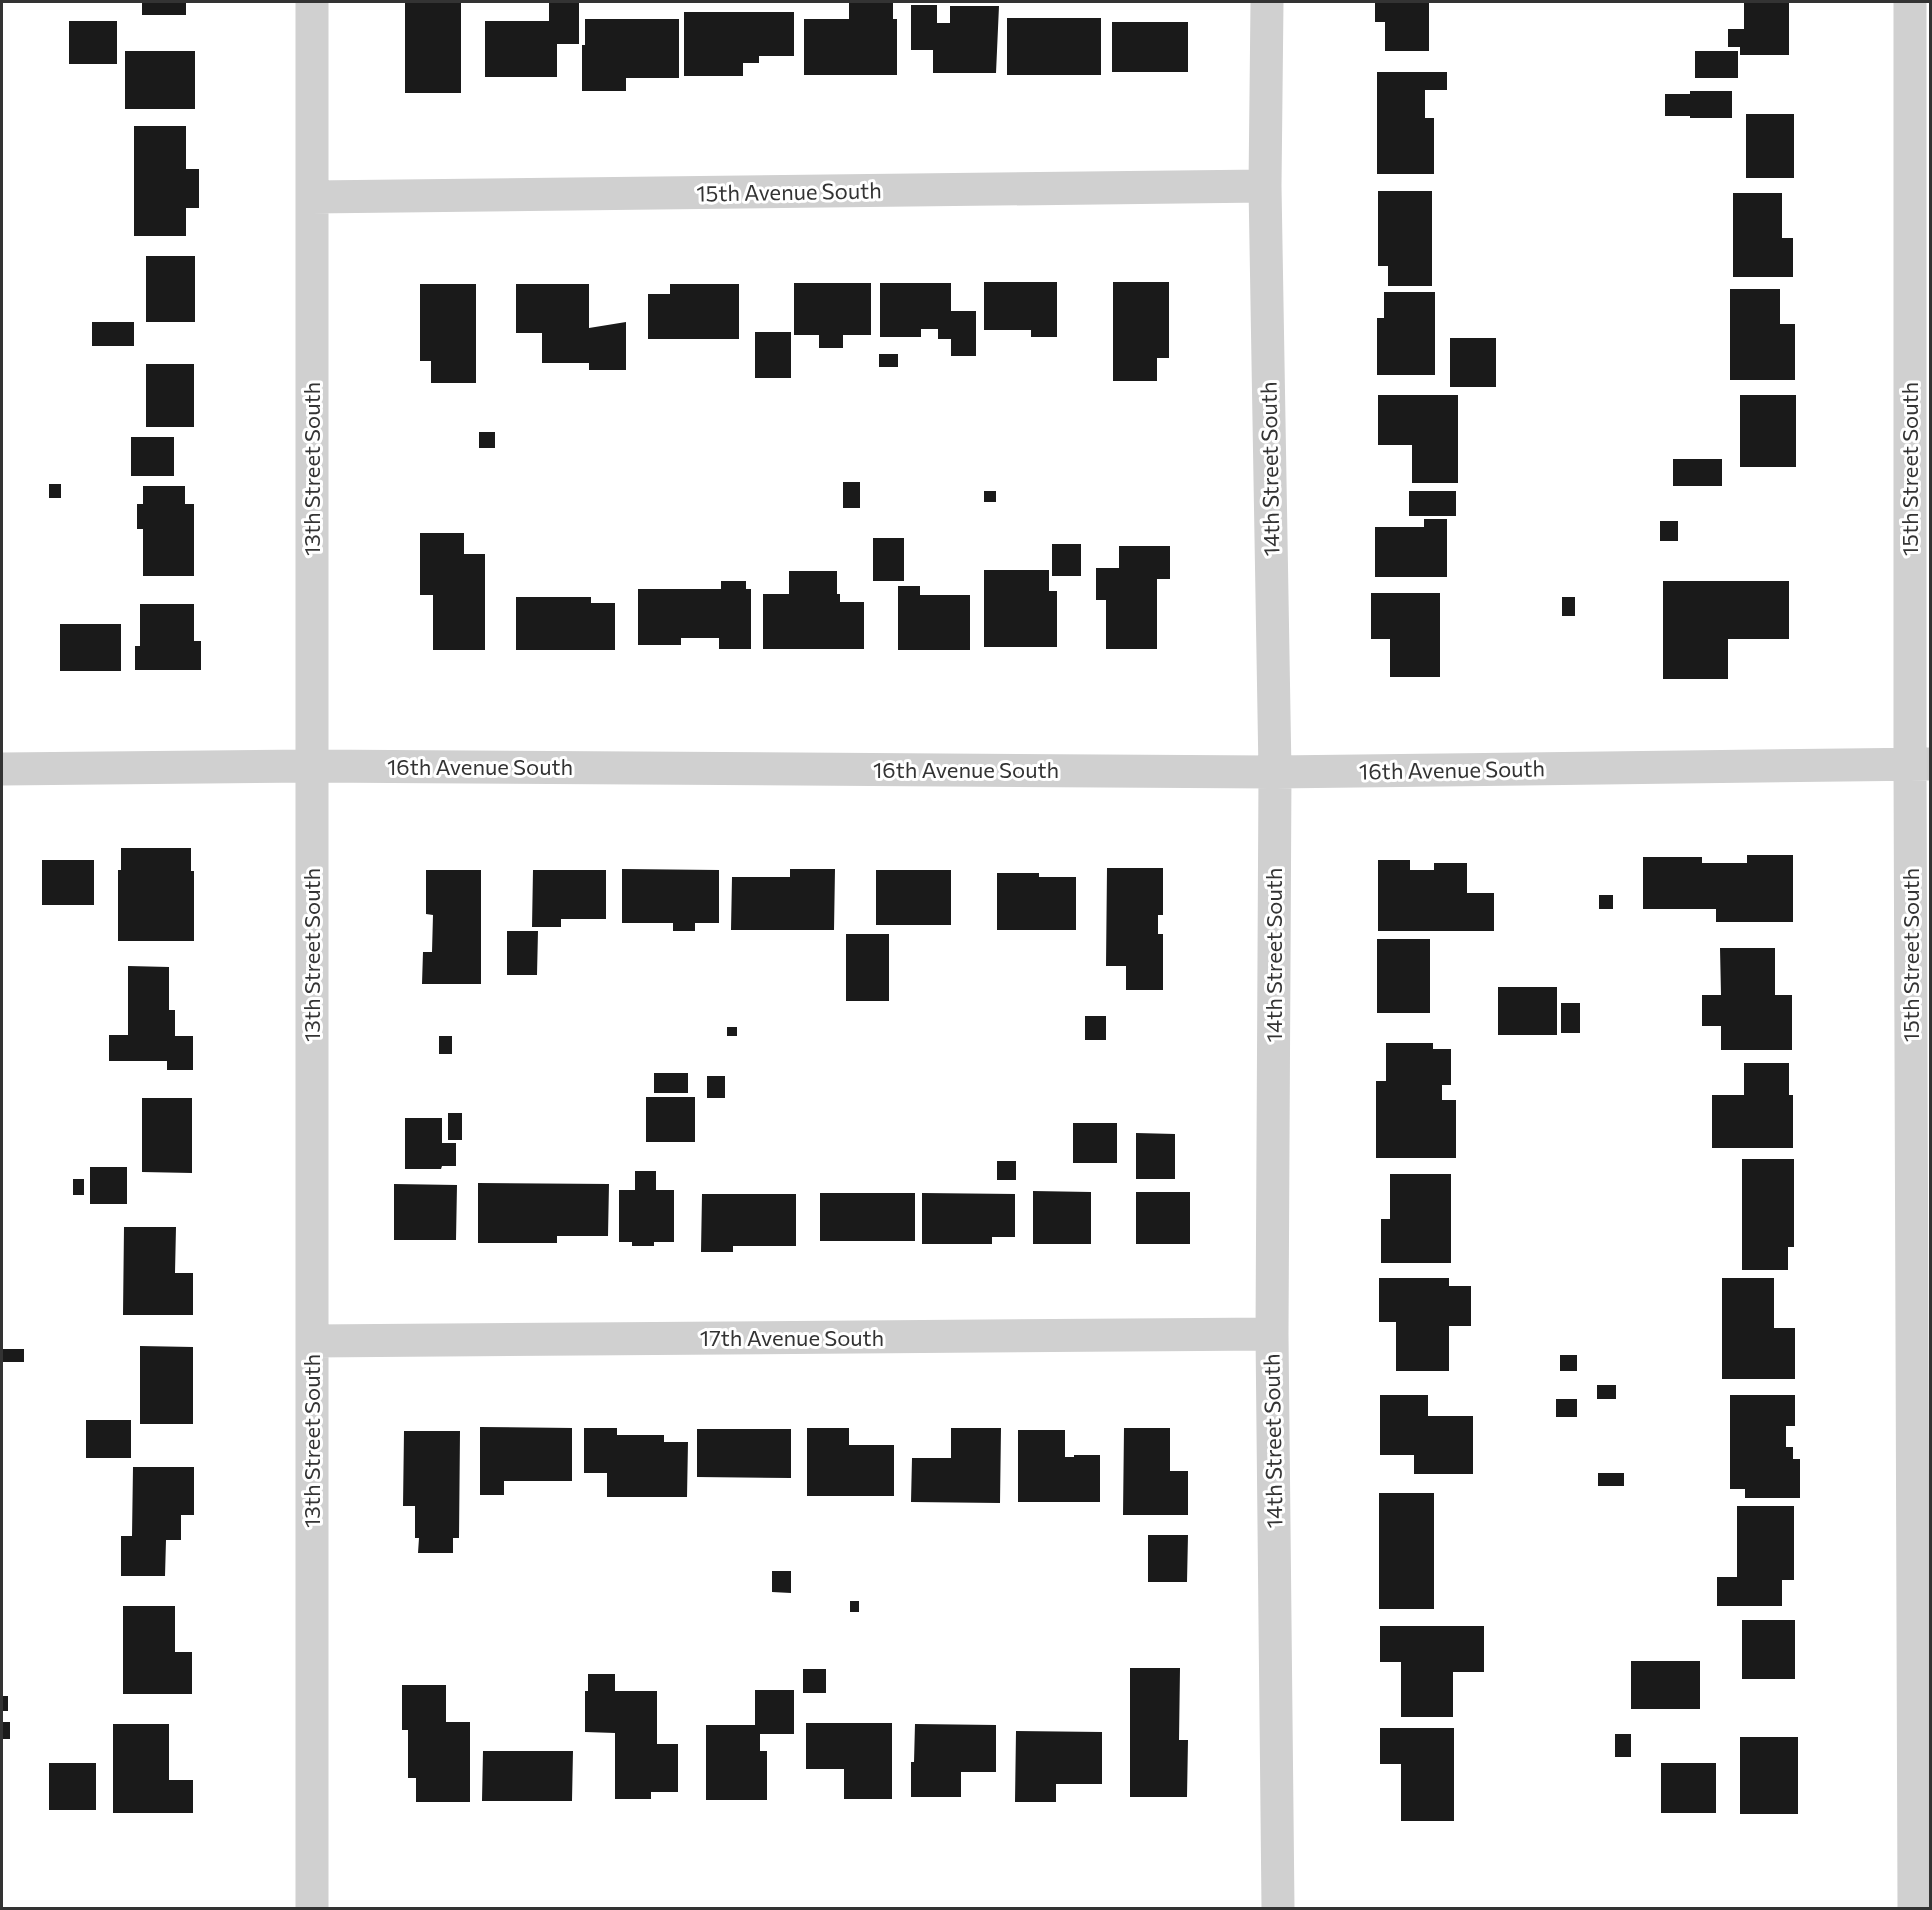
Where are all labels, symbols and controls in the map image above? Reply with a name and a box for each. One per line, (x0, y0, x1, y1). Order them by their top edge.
street label: 15th Avenue South (696, 176, 882, 207)
street label: 14th Street South (1254, 381, 1285, 557)
street label: 13th Street South (298, 382, 325, 556)
street label: 15th Street South (1896, 382, 1923, 556)
street label: 16th Avenue South (387, 753, 573, 780)
street label: 16th Avenue South (1359, 754, 1545, 785)
street label: 16th Avenue South (873, 756, 1059, 783)
street label: 13th Street South (298, 868, 325, 1042)
street label: 14th Street South (1260, 868, 1287, 1042)
street label: 15th Street South (1897, 868, 1924, 1042)
street label: 17th Avenue South (700, 1324, 884, 1351)
street label: 14th Street South (1257, 1353, 1288, 1529)
street label: 13th Street South (298, 1354, 325, 1528)

